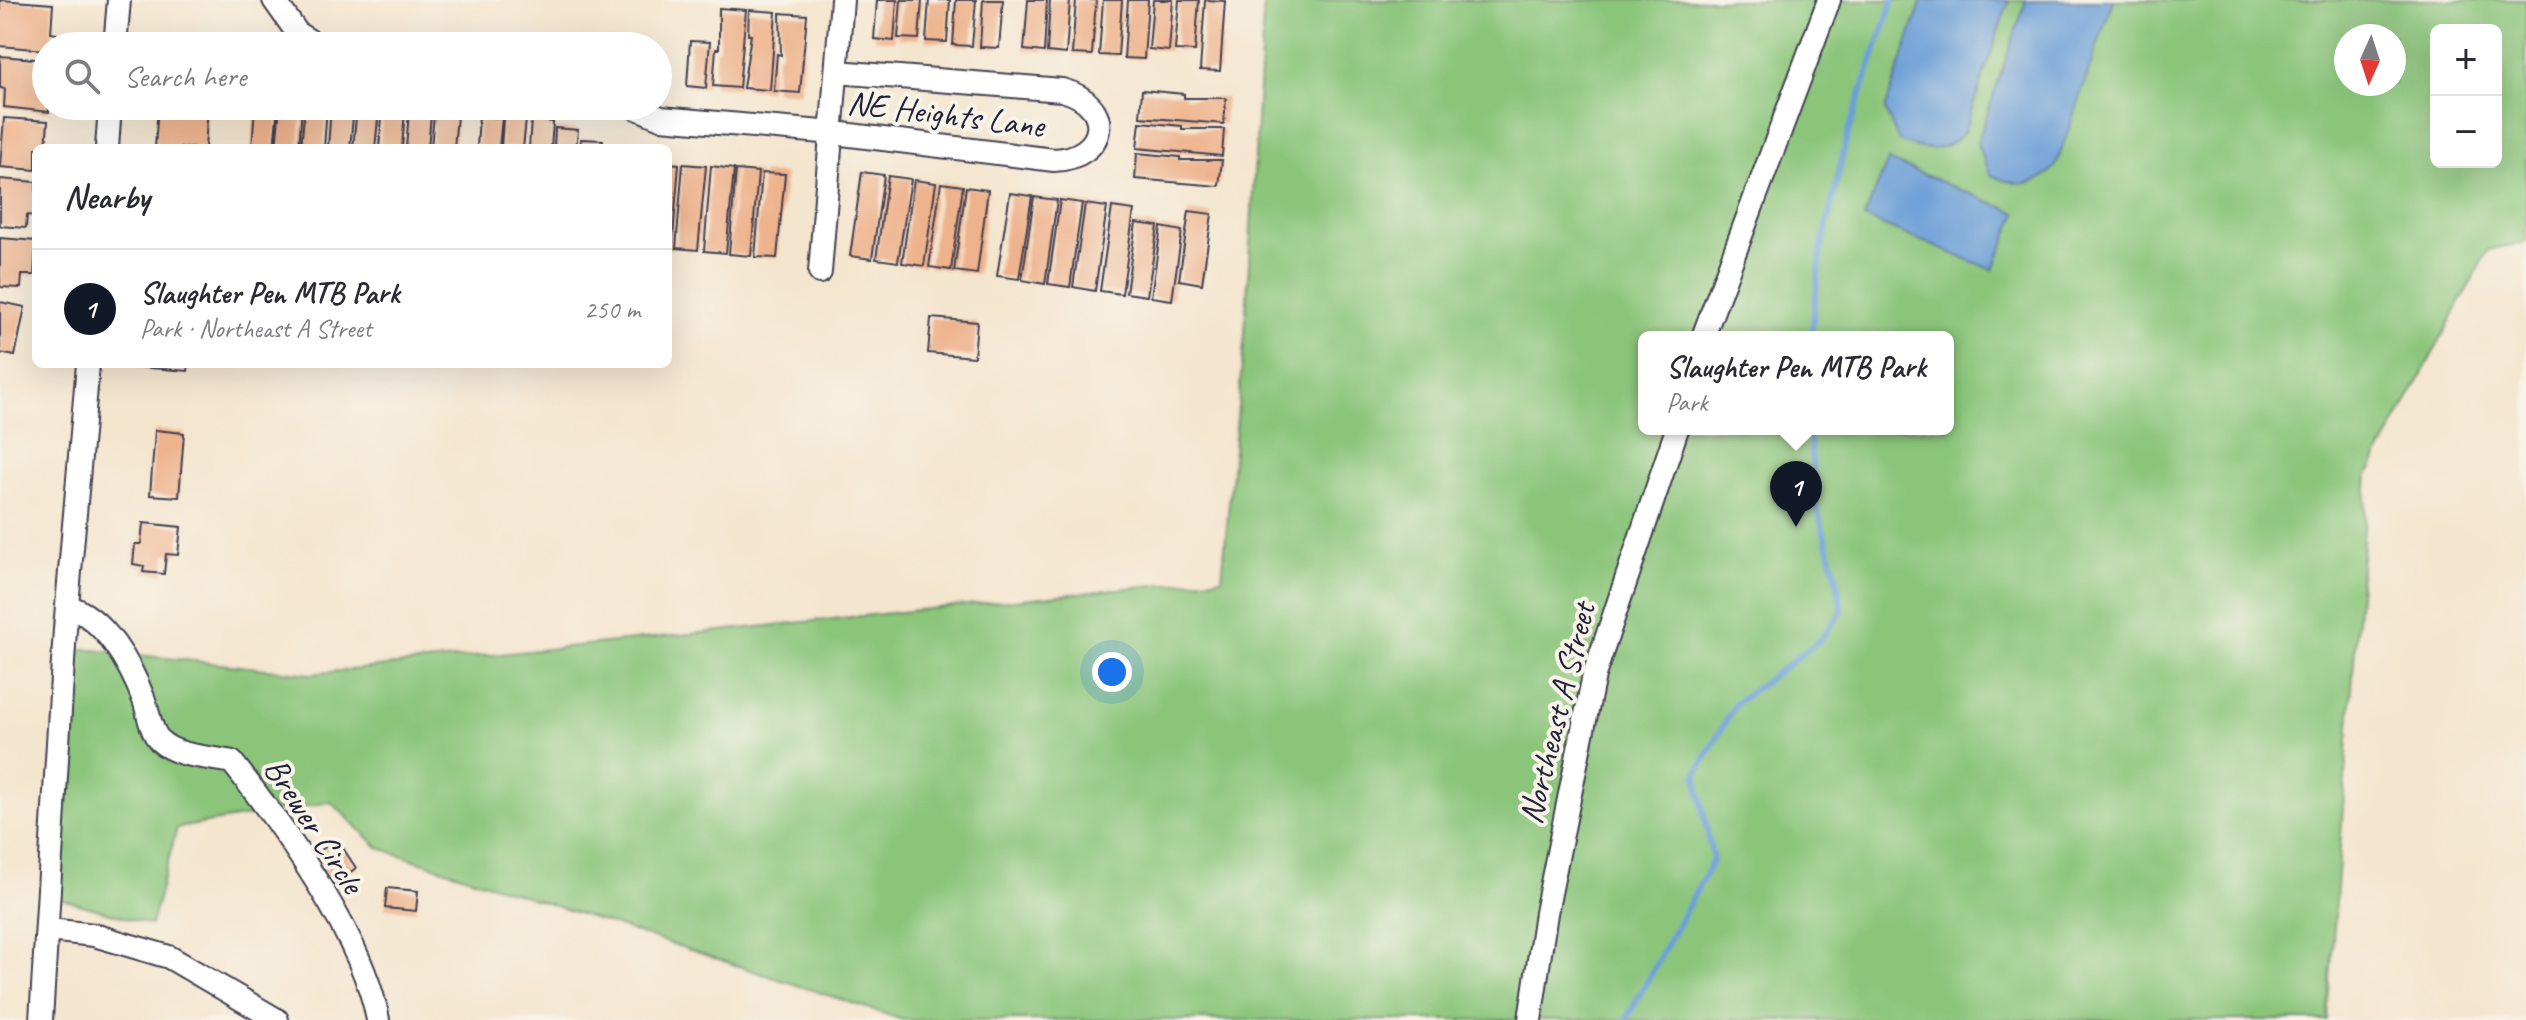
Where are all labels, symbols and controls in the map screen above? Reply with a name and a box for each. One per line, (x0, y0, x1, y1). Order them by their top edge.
north arrow (2334, 24, 2406, 96)
map controls (2430, 24, 2502, 168)
button: + (2430, 24, 2502, 96)
search box (32, 32, 672, 120)
icon: search (60, 54, 104, 98)
text: Search here (124, 57, 246, 95)
street label: NE Heights Lane (845, 80, 1048, 147)
button: − (2430, 96, 2502, 168)
text: Nearby (64, 175, 150, 218)
text: Slaughter Pen MTB Park (140, 274, 400, 312)
text: 1 (84, 293, 96, 326)
text: 250 m (584, 293, 640, 326)
text: Park · Northeast A Street (140, 312, 372, 345)
popup (1638, 331, 1954, 435)
text: Slaughter Pen MTB Park (1666, 348, 1926, 386)
text: Park (1666, 386, 1708, 419)
pin: 1 (1770, 461, 1822, 527)
street label: Northeast A Street (1508, 595, 1606, 828)
your location (1092, 652, 1132, 692)
street label: Brewer Circle (255, 749, 376, 904)

